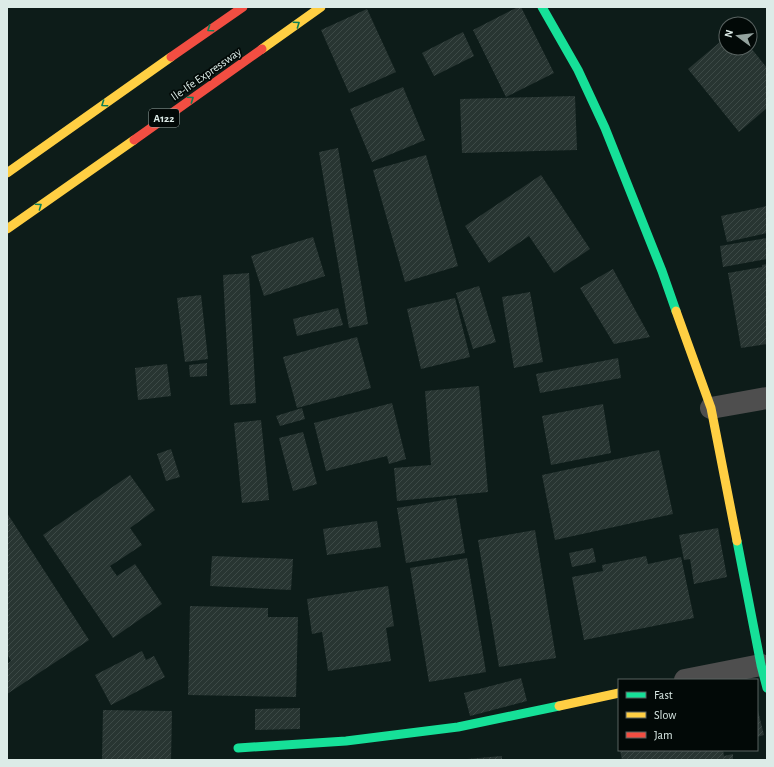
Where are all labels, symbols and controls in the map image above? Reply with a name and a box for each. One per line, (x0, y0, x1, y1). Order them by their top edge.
north arrow (718, 16, 758, 56)
one-way arrow (293, 21, 300, 29)
one-way arrow (208, 24, 215, 31)
text: N (723, 28, 735, 39)
street label: Ile-Ife Expressway (169, 45, 244, 103)
one-way arrow (187, 96, 194, 104)
one-way arrow (101, 99, 108, 107)
road number: A122 (149, 109, 179, 127)
one-way arrow (35, 203, 42, 211)
legend (618, 679, 758, 751)
text: Fast (654, 689, 673, 701)
text: Slow (654, 709, 676, 721)
text: Jam (654, 729, 673, 741)

